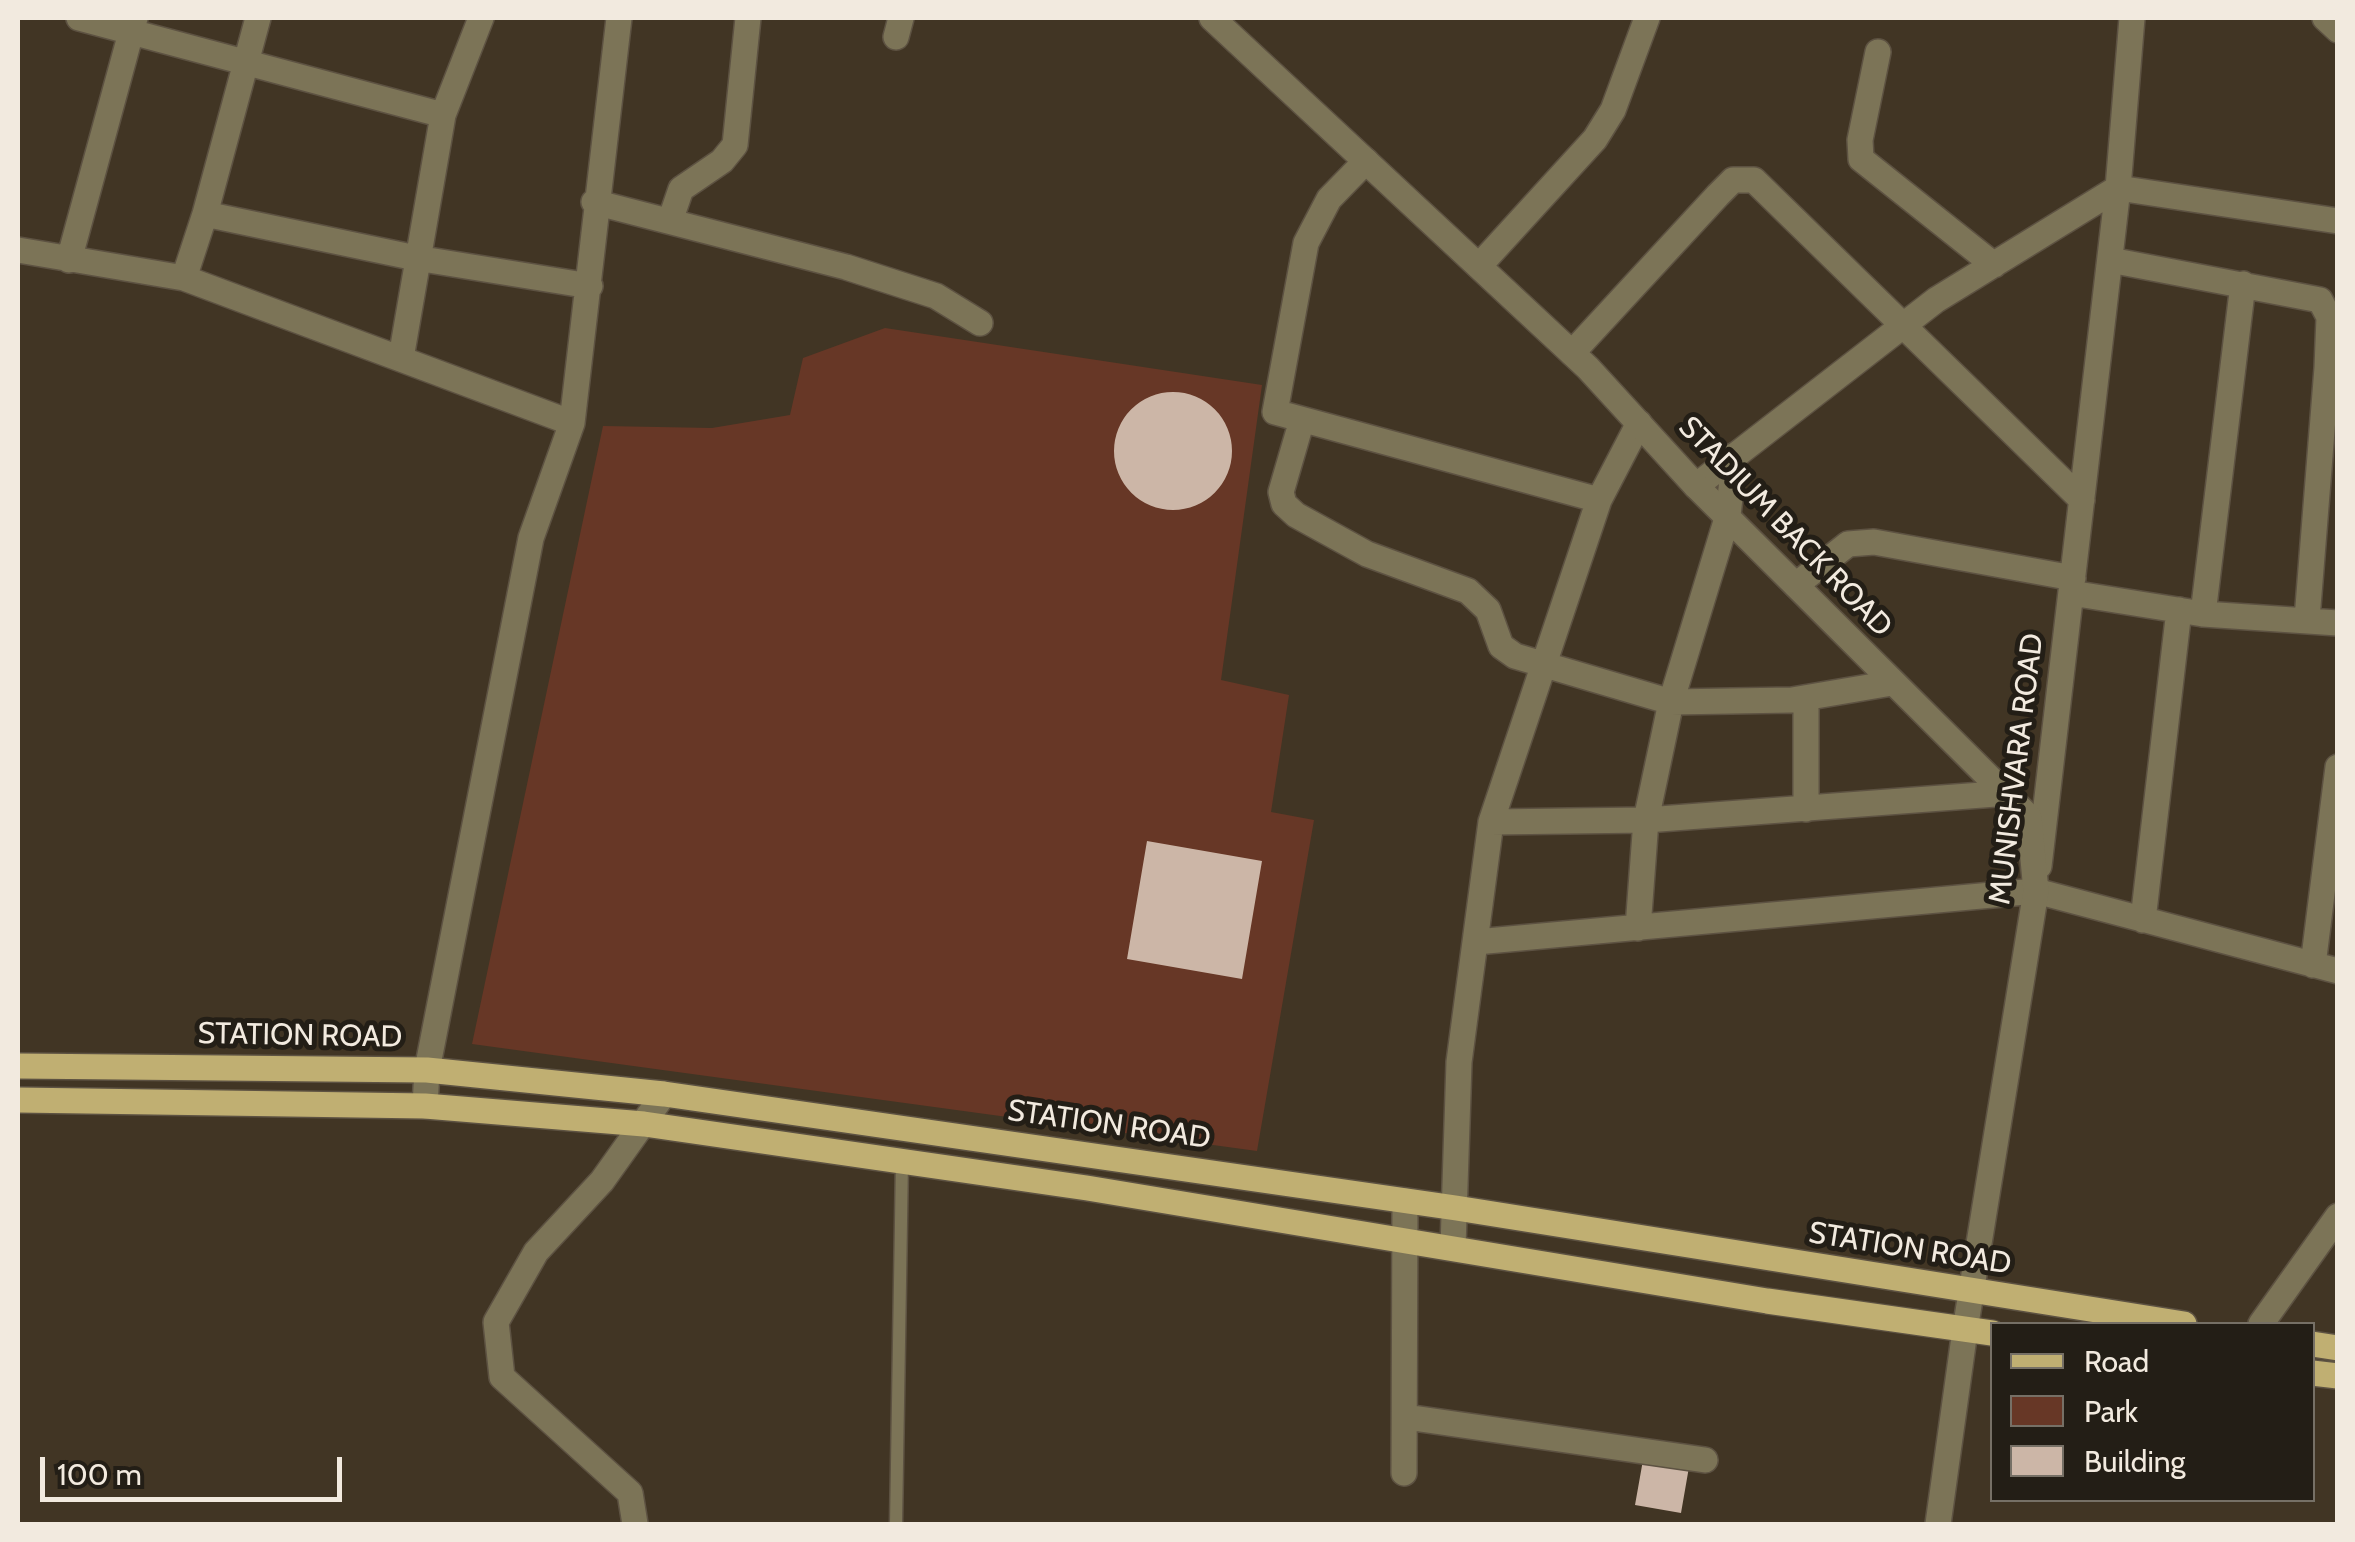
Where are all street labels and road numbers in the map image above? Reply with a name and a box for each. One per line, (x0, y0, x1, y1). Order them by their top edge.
street label: STADIUM BACK ROAD (1671, 410, 1899, 644)
street label: MUNISHVARA ROAD (1982, 631, 2052, 907)
street label: STATION ROAD (197, 1016, 403, 1056)
street label: STATION ROAD (1005, 1093, 1213, 1157)
street label: STATION ROAD (1806, 1215, 2014, 1283)

